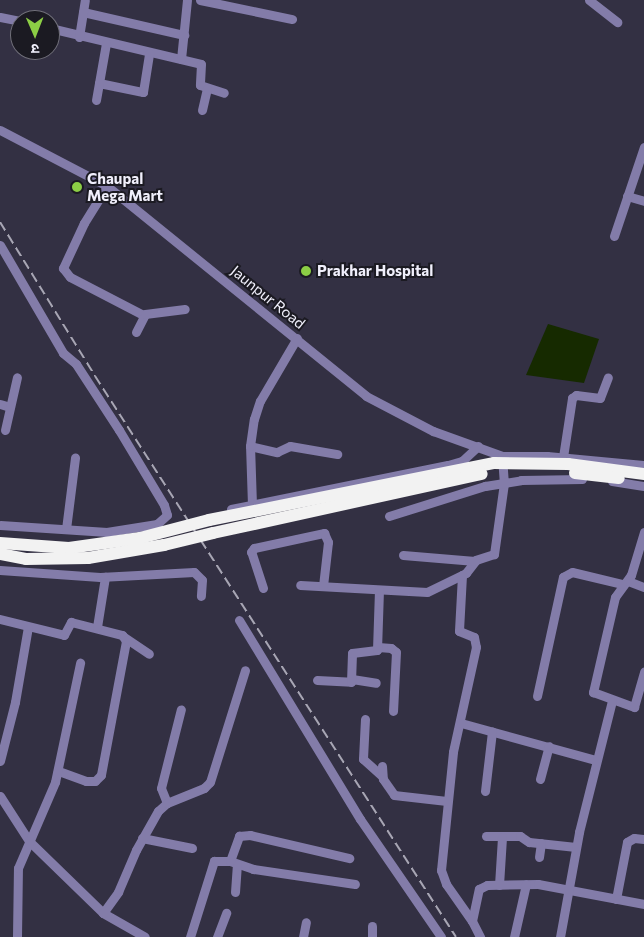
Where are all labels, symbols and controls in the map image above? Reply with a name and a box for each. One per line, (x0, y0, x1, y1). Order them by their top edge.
north arrow (10, 10, 60, 60)
text: उ (31, 41, 40, 58)
place label: Chaupal Mega Mart (87, 169, 163, 204)
marker: Chaupal Mega Mart (71, 181, 83, 193)
street label: Jaunpur Road (227, 262, 309, 332)
place label: Prakhar Hospital (317, 262, 433, 280)
marker: Prakhar Hospital (299, 264, 313, 278)

